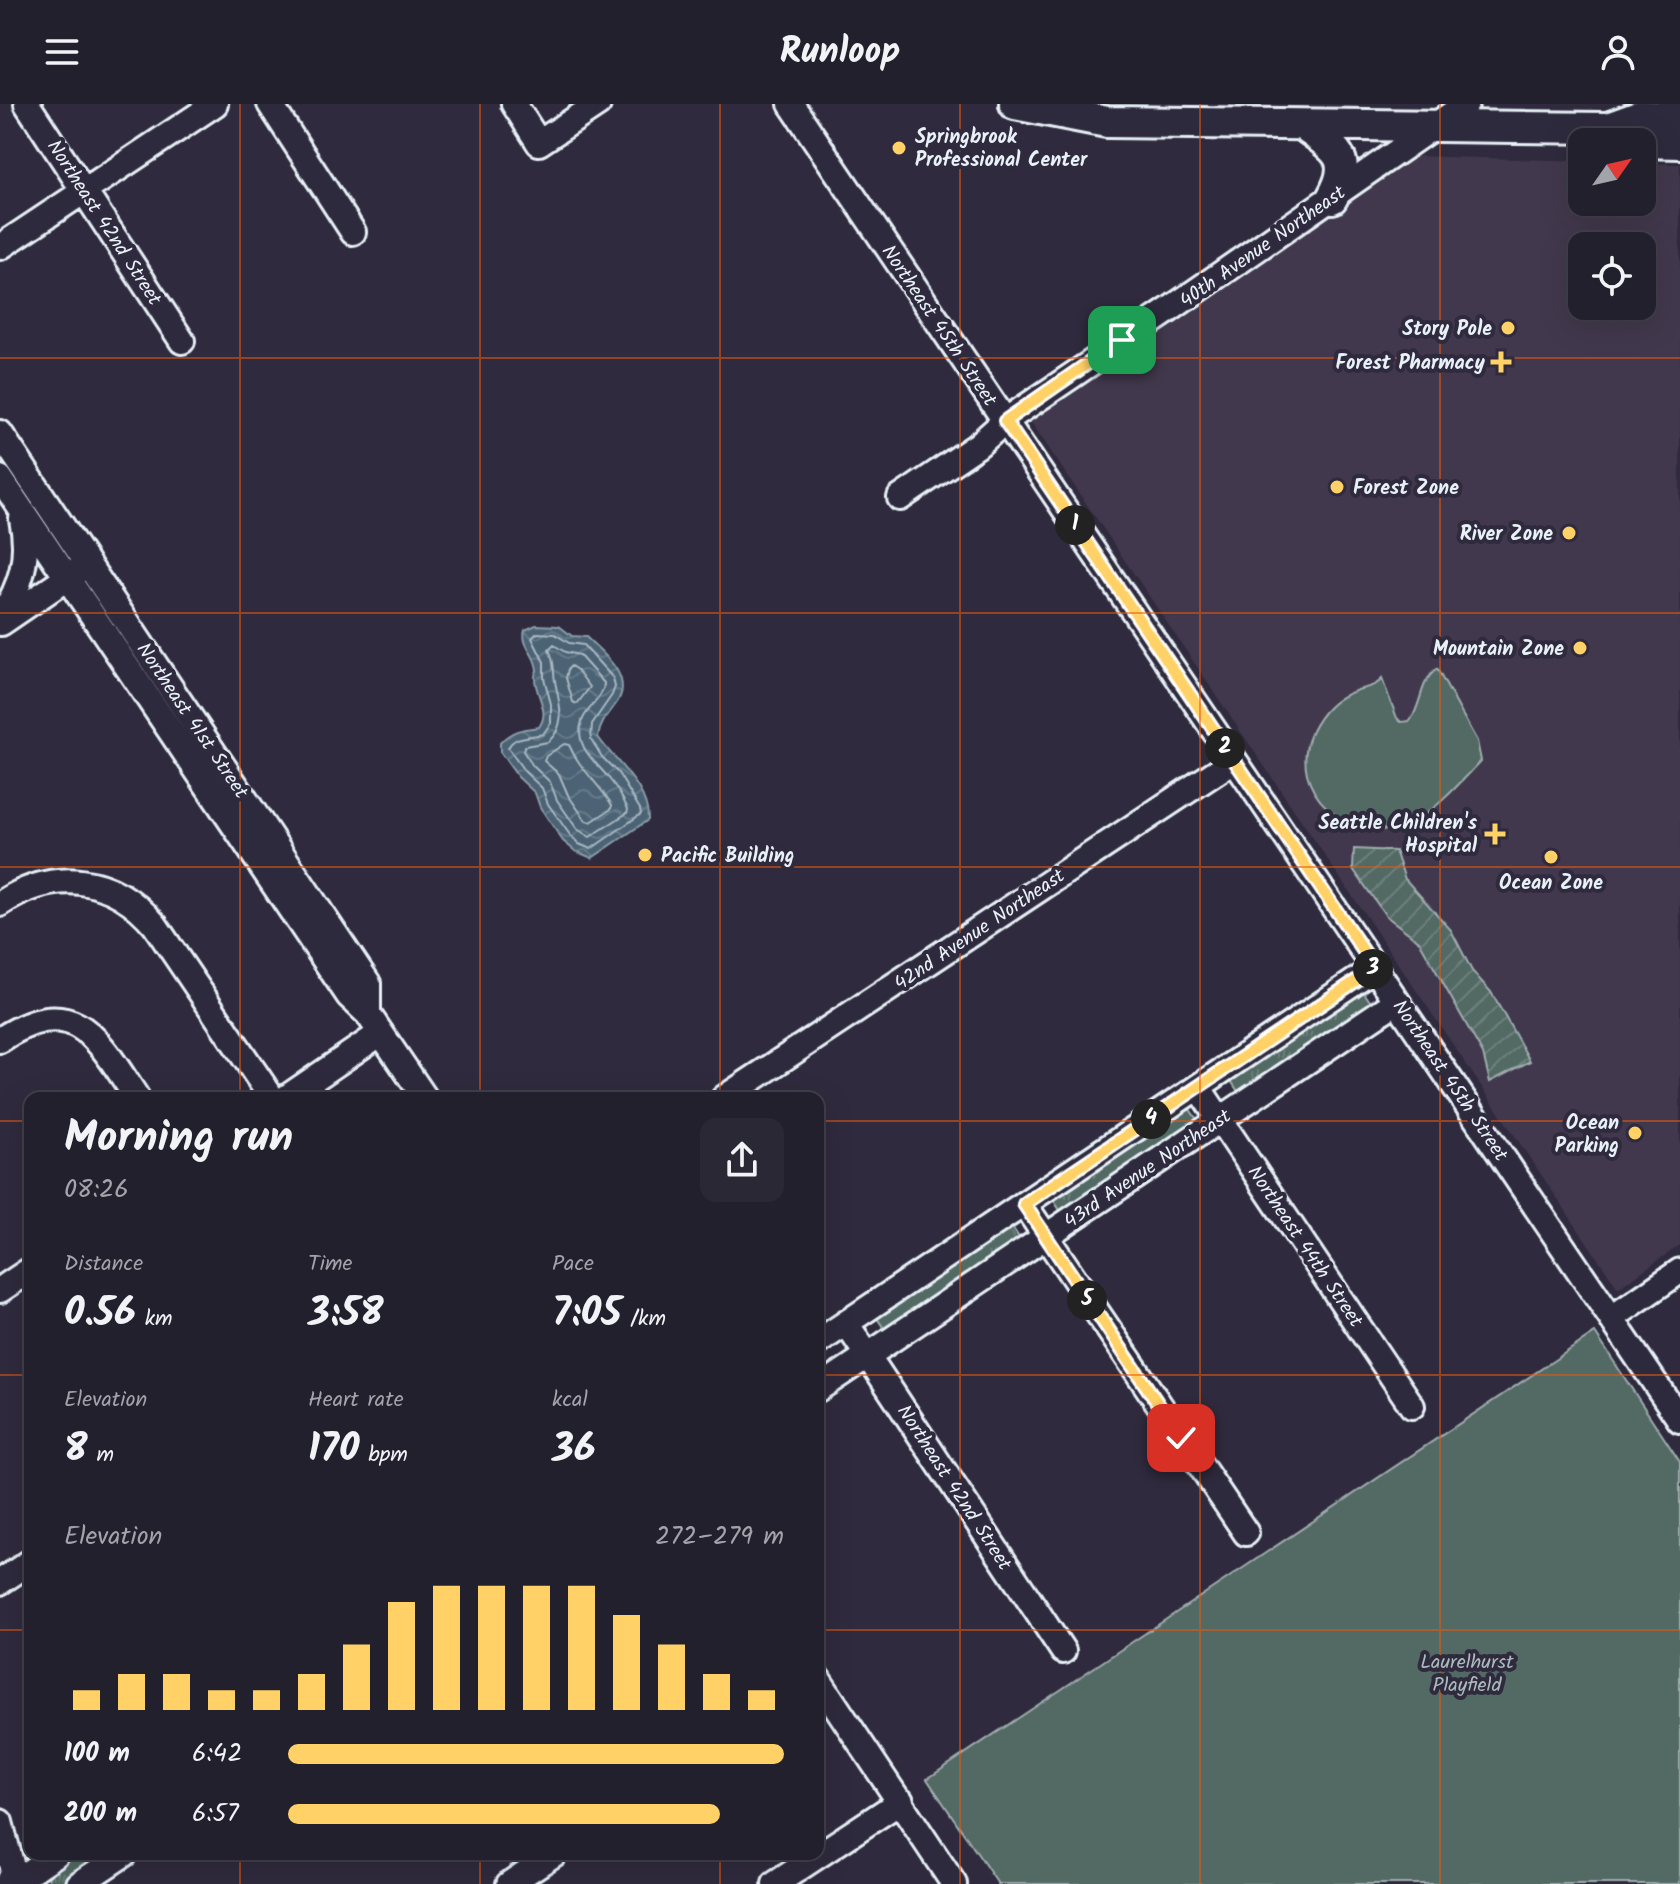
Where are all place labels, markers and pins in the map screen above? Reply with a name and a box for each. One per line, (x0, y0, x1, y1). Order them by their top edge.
place label: Springbrook Professional Center (915, 122, 1088, 177)
marker: Springbrook Professional Center (890, 139, 908, 157)
pin (1088, 306, 1156, 374)
place label: Story Pole (1402, 314, 1492, 346)
marker: Story Pole (1499, 319, 1517, 337)
place label: Forest Pharmacy (1336, 348, 1486, 380)
marker: Forest Pharmacy (1492, 353, 1510, 371)
place label: Forest Zone (1353, 473, 1459, 505)
marker: Forest Zone (1328, 478, 1346, 496)
pin: 1 (1055, 505, 1095, 545)
place label: River Zone (1460, 519, 1553, 551)
marker: River Zone (1560, 524, 1578, 542)
place label: Mountain Zone (1433, 634, 1564, 666)
marker: Mountain Zone (1571, 639, 1589, 657)
pin: 2 (1205, 728, 1245, 768)
place label: Seattle Children's Hospital (1318, 808, 1478, 863)
marker: Seattle Children's Hospital (1484, 823, 1506, 845)
place label: Pacific Building (661, 841, 794, 873)
marker: Pacific Building (636, 846, 654, 864)
marker: Ocean Zone (1542, 848, 1560, 866)
place label: Ocean Zone (1499, 868, 1603, 900)
pin: 3 (1353, 949, 1393, 989)
pin: 4 (1131, 1099, 1171, 1139)
place label: Ocean Parking (1555, 1108, 1619, 1163)
marker: Ocean Parking (1626, 1124, 1644, 1142)
pin: 5 (1067, 1280, 1107, 1320)
pin (1147, 1404, 1215, 1472)

